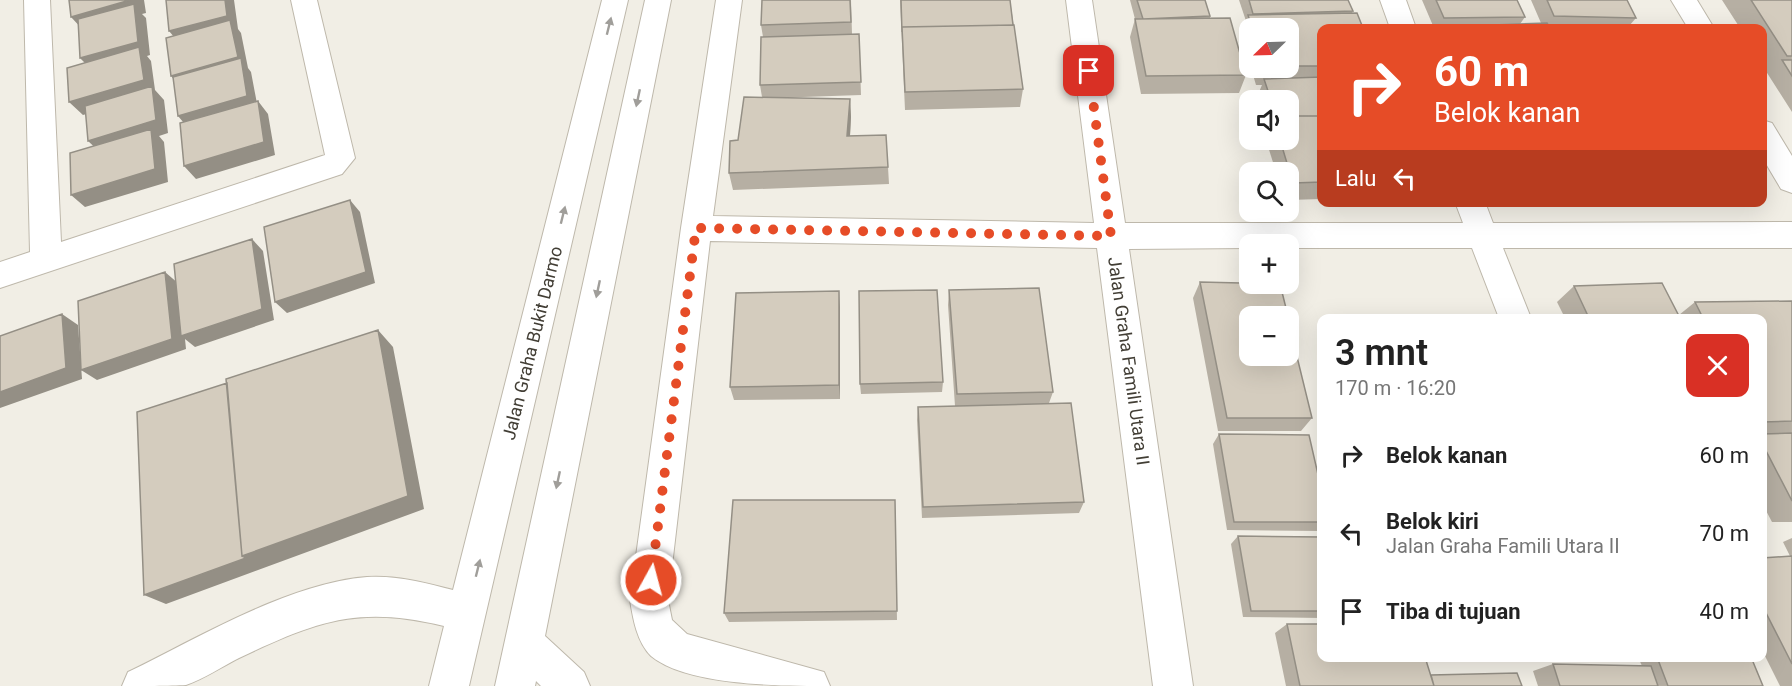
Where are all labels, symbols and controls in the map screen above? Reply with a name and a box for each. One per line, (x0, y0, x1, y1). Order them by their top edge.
one-way arrow (605, 16, 614, 35)
north arrow (1239, 18, 1299, 78)
map controls (1239, 18, 1299, 366)
pin (1063, 45, 1114, 96)
text: 60 m (1434, 47, 1529, 96)
icon: right (1335, 48, 1413, 126)
icon: arrive (1072, 54, 1105, 87)
one-way arrow (633, 89, 642, 108)
button: sound (1239, 90, 1299, 150)
text: Belok kanan (1434, 97, 1580, 129)
button: search (1239, 162, 1299, 222)
icon: left (1388, 162, 1421, 195)
text: Lalu (1335, 166, 1376, 191)
one-way arrow (559, 206, 569, 224)
button: + (1239, 234, 1299, 294)
street label: Jalan Graha Bukit Darmo (498, 244, 566, 442)
street label: Jalan Graha Famili Utara II (1104, 255, 1154, 467)
one-way arrow (593, 280, 602, 299)
button: − (1239, 306, 1299, 366)
text: 3 mnt (1335, 332, 1428, 374)
button: close (1686, 334, 1749, 397)
text: 170 m · 16:20 (1335, 376, 1456, 400)
icon: right (1335, 439, 1368, 472)
text: Belok kanan (1386, 443, 1507, 468)
text: 60 m (1700, 443, 1749, 468)
one-way arrow (553, 471, 562, 490)
text: Belok kiri (1386, 509, 1479, 534)
icon: left (1335, 517, 1368, 550)
text: 70 m (1700, 521, 1749, 546)
text: Jalan Graha Famili Utara II (1386, 534, 1620, 558)
position arrow (619, 548, 683, 612)
one-way arrow (473, 559, 483, 577)
icon: arrive (1335, 595, 1368, 628)
text: Tiba di tujuan (1386, 599, 1521, 624)
text: 40 m (1700, 599, 1749, 624)

